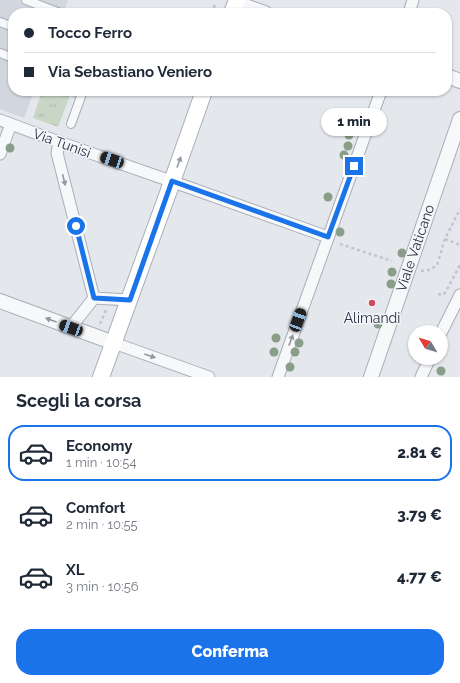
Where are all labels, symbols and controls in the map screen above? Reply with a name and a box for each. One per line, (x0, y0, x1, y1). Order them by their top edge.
text: Tocco Ferro (48, 24, 132, 42)
text: Via Sebastiano Veniero (48, 63, 212, 81)
callout: 1 min (321, 108, 387, 136)
text: 1 min (337, 114, 371, 129)
street label: Via Tunisi (31, 125, 93, 161)
car (99, 150, 125, 170)
one-way arrow (176, 155, 182, 167)
route end (345, 157, 363, 175)
one-way arrow (61, 174, 67, 186)
street label: Viale Vaticano (393, 202, 437, 294)
route start (67, 217, 85, 235)
marker: Alimandi (367, 298, 377, 308)
car (288, 307, 308, 333)
place label: Alimandi (344, 310, 400, 326)
one-way arrow (44, 317, 56, 323)
car (58, 318, 84, 338)
north arrow (408, 325, 448, 365)
map controls (408, 325, 448, 365)
one-way arrow (289, 334, 295, 346)
one-way arrow (145, 354, 157, 360)
text: Scegli la corsa (16, 390, 141, 411)
icon: car (18, 435, 54, 471)
text: Economy (66, 437, 133, 455)
text: 2.81 € (397, 444, 442, 462)
text: 1 min · 10:54 (66, 455, 136, 470)
icon: car (18, 497, 54, 533)
text: Comfort (66, 499, 125, 517)
text: 3.79 € (397, 506, 442, 524)
text: 2 min · 10:55 (66, 517, 138, 532)
icon: car (18, 559, 54, 595)
text: XL (66, 561, 84, 579)
text: 4.77 € (397, 568, 442, 586)
text: 3 min · 10:56 (66, 579, 139, 594)
button: Conferma (16, 629, 444, 675)

